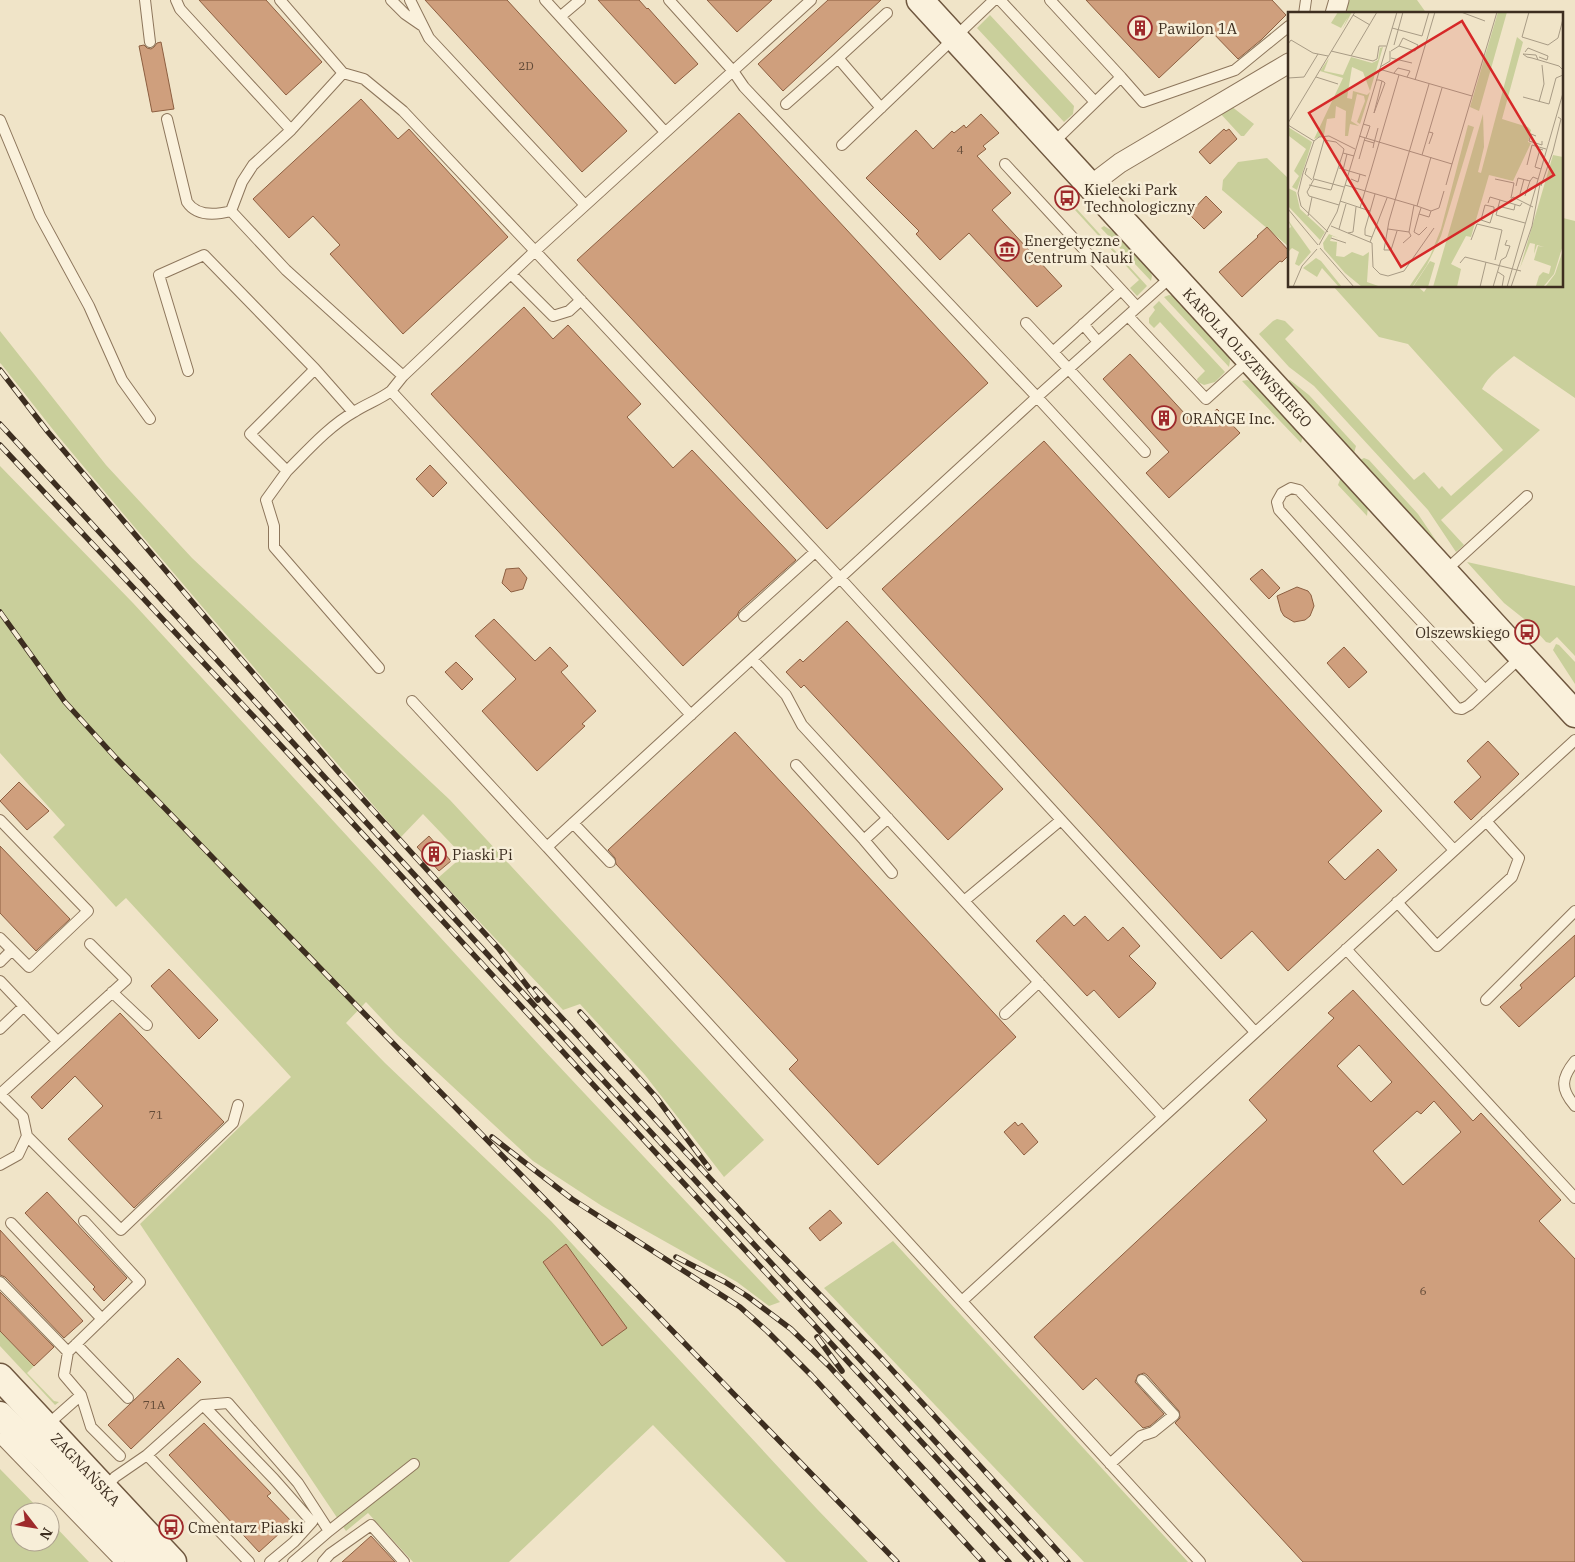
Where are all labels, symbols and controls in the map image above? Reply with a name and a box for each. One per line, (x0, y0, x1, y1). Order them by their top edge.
inset map (1288, 12, 1562, 288)
building icon: Pawilon 1A (1127, 15, 1153, 41)
place label: Pawilon 1A (1158, 19, 1238, 38)
house number: 2D (518, 58, 534, 73)
house number: 4 (956, 142, 964, 157)
place label: Kielecki Park Technologiczny (1084, 180, 1195, 216)
bus stop icon: Kielecki Park Technologiczny (1054, 185, 1080, 211)
place label: Energetyczne Centrum Nauki (1024, 231, 1133, 267)
museum icon: Energetyczne Centrum Nauki (994, 236, 1020, 262)
street label: KAROLA OLSZEWSKIEGO (1179, 284, 1317, 431)
building icon: ORANGE Inc. (1151, 405, 1177, 431)
place label: ORANGE Inc. (1182, 409, 1275, 428)
bus stop icon: Olszewskiego (1514, 619, 1540, 645)
place label: Olszewskiego (1415, 623, 1510, 642)
building icon: Piaski Pi (421, 841, 447, 867)
place label: Piaski Pi (452, 845, 513, 864)
house number: 71 (149, 1107, 163, 1122)
house number: 6 (1419, 1283, 1427, 1298)
house number: 71A (143, 1397, 166, 1412)
street label: ZAGNAŃSKA (47, 1428, 125, 1510)
north arrow (10, 1502, 60, 1552)
bus stop icon: Cmentarz Piaski (158, 1514, 184, 1540)
place label: Cmentarz Piaski (188, 1518, 304, 1537)
text: N (36, 1524, 57, 1543)

